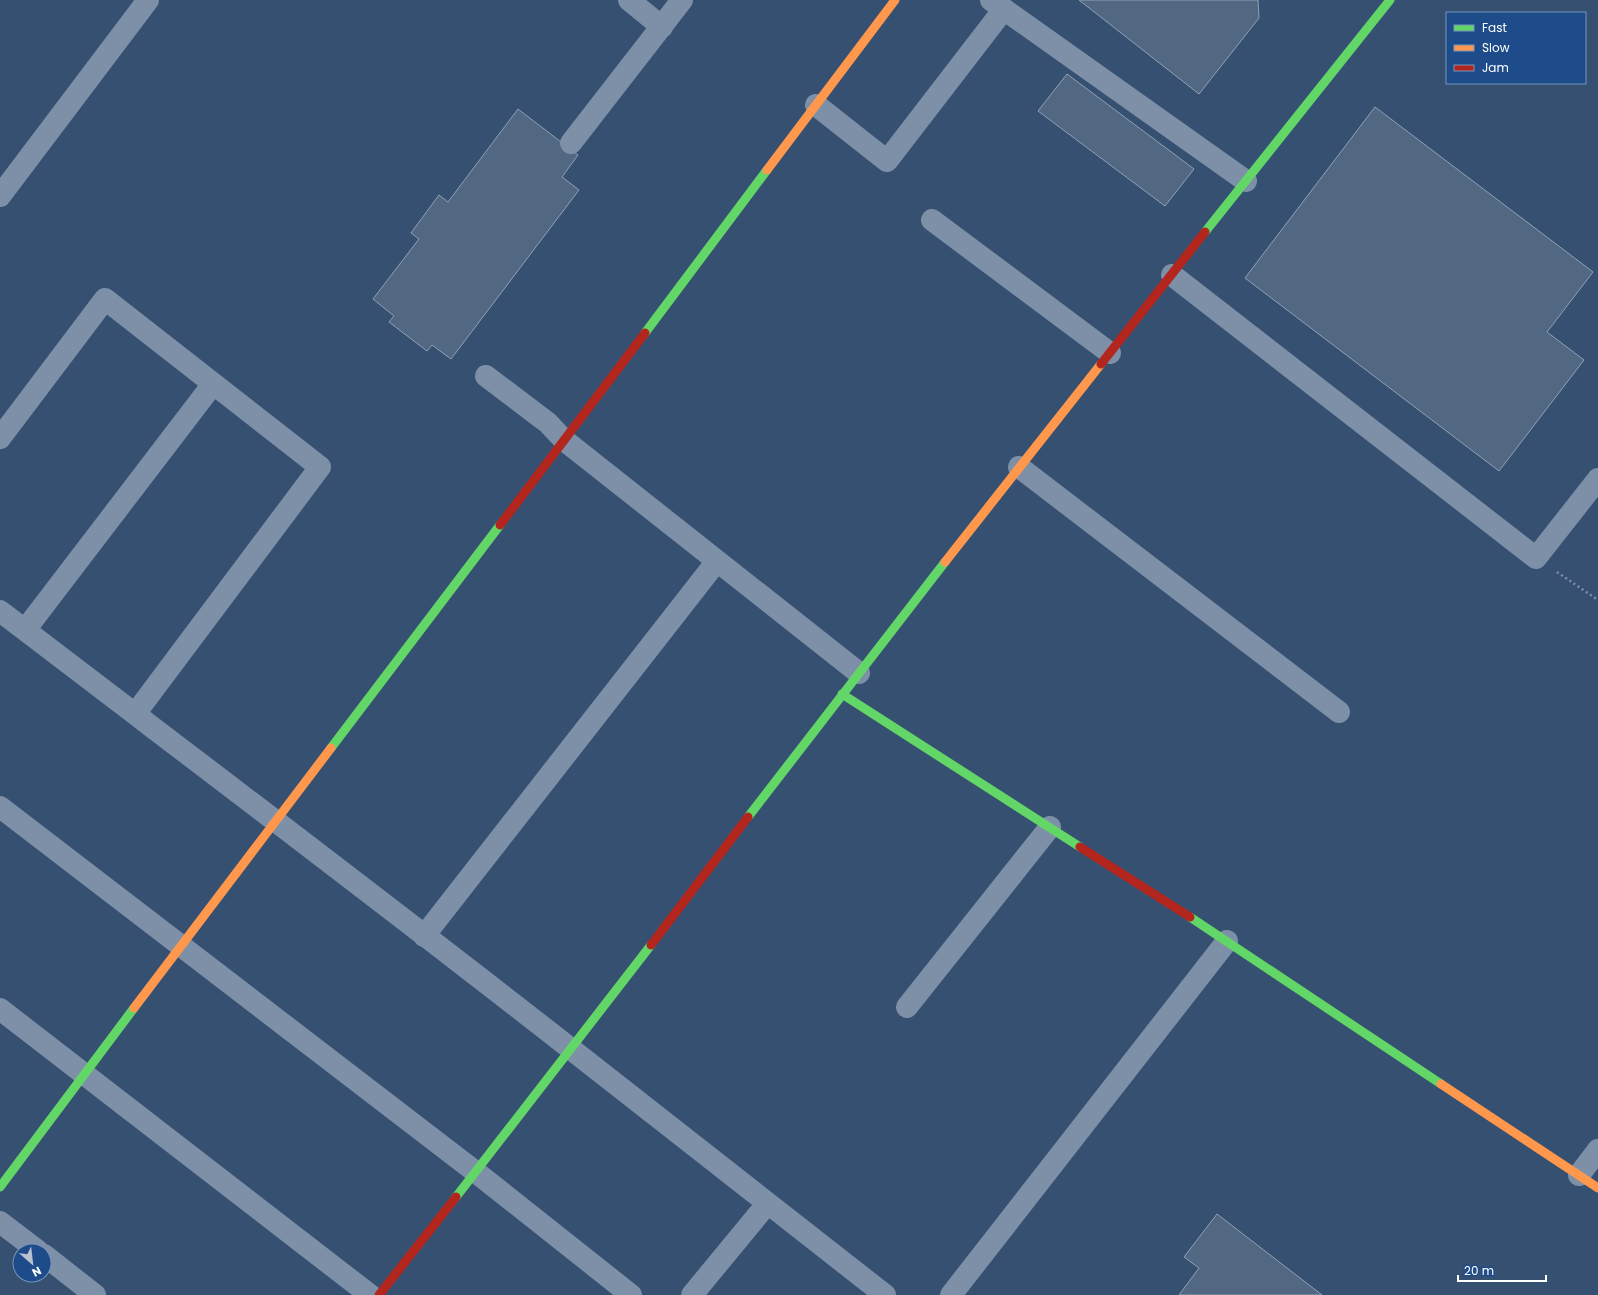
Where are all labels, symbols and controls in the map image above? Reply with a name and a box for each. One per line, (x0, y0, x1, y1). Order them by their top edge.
legend (1446, 12, 1586, 84)
text: Fast (1482, 19, 1507, 36)
text: Slow (1482, 39, 1510, 56)
text: Jam (1482, 59, 1509, 76)
north arrow (12, 1243, 52, 1283)
scale bar (1458, 1257, 1546, 1283)
text: 20 m (1464, 1262, 1494, 1279)
text: N (29, 1263, 44, 1281)

